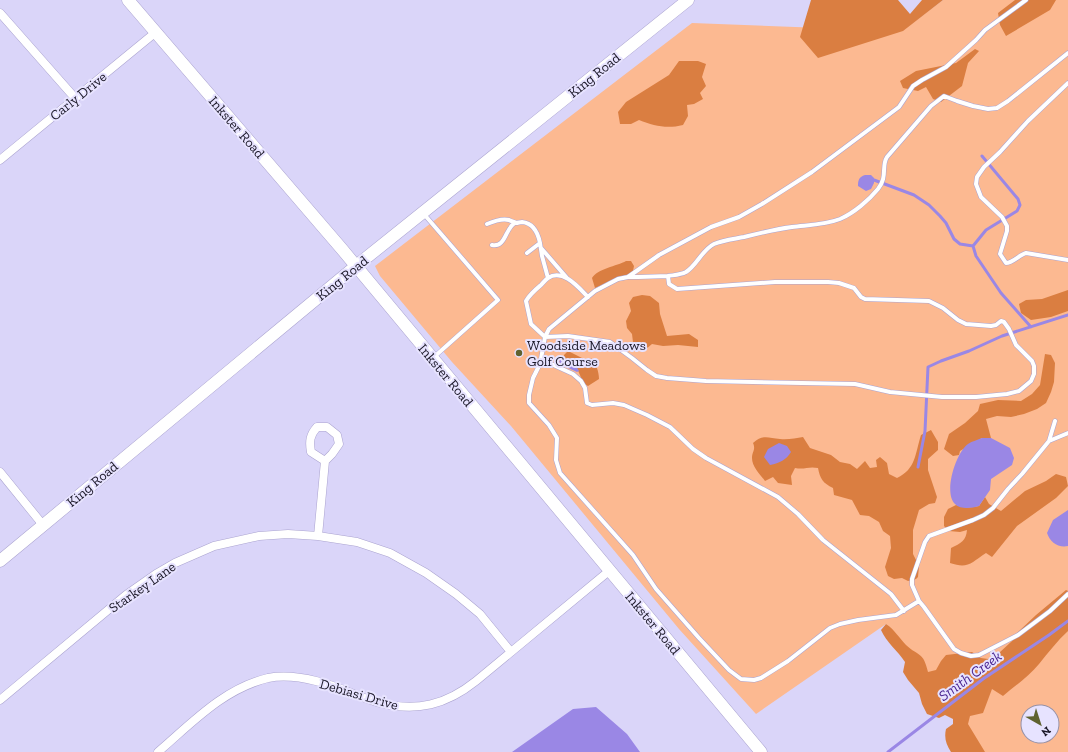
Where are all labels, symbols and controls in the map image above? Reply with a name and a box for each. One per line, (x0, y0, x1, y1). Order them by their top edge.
street label: King Road (565, 49, 624, 101)
street label: Carly Drive (47, 68, 110, 124)
street label: Inkster Road (205, 93, 268, 162)
street label: King Road (313, 252, 372, 304)
place label: Woodside Meadows Golf Course (527, 337, 646, 370)
street label: Inkster Road (414, 340, 477, 410)
marker: Woodside Meadows Golf Course (514, 348, 524, 358)
street label: King Road (63, 458, 122, 511)
street label: Starkey Lane (106, 558, 179, 617)
street label: Inkster Road (621, 588, 684, 658)
water label: Smith Creek (935, 647, 1005, 705)
street label: Debiasi Drive (318, 675, 400, 714)
north arrow (1020, 704, 1060, 744)
text: N (1038, 724, 1053, 739)

